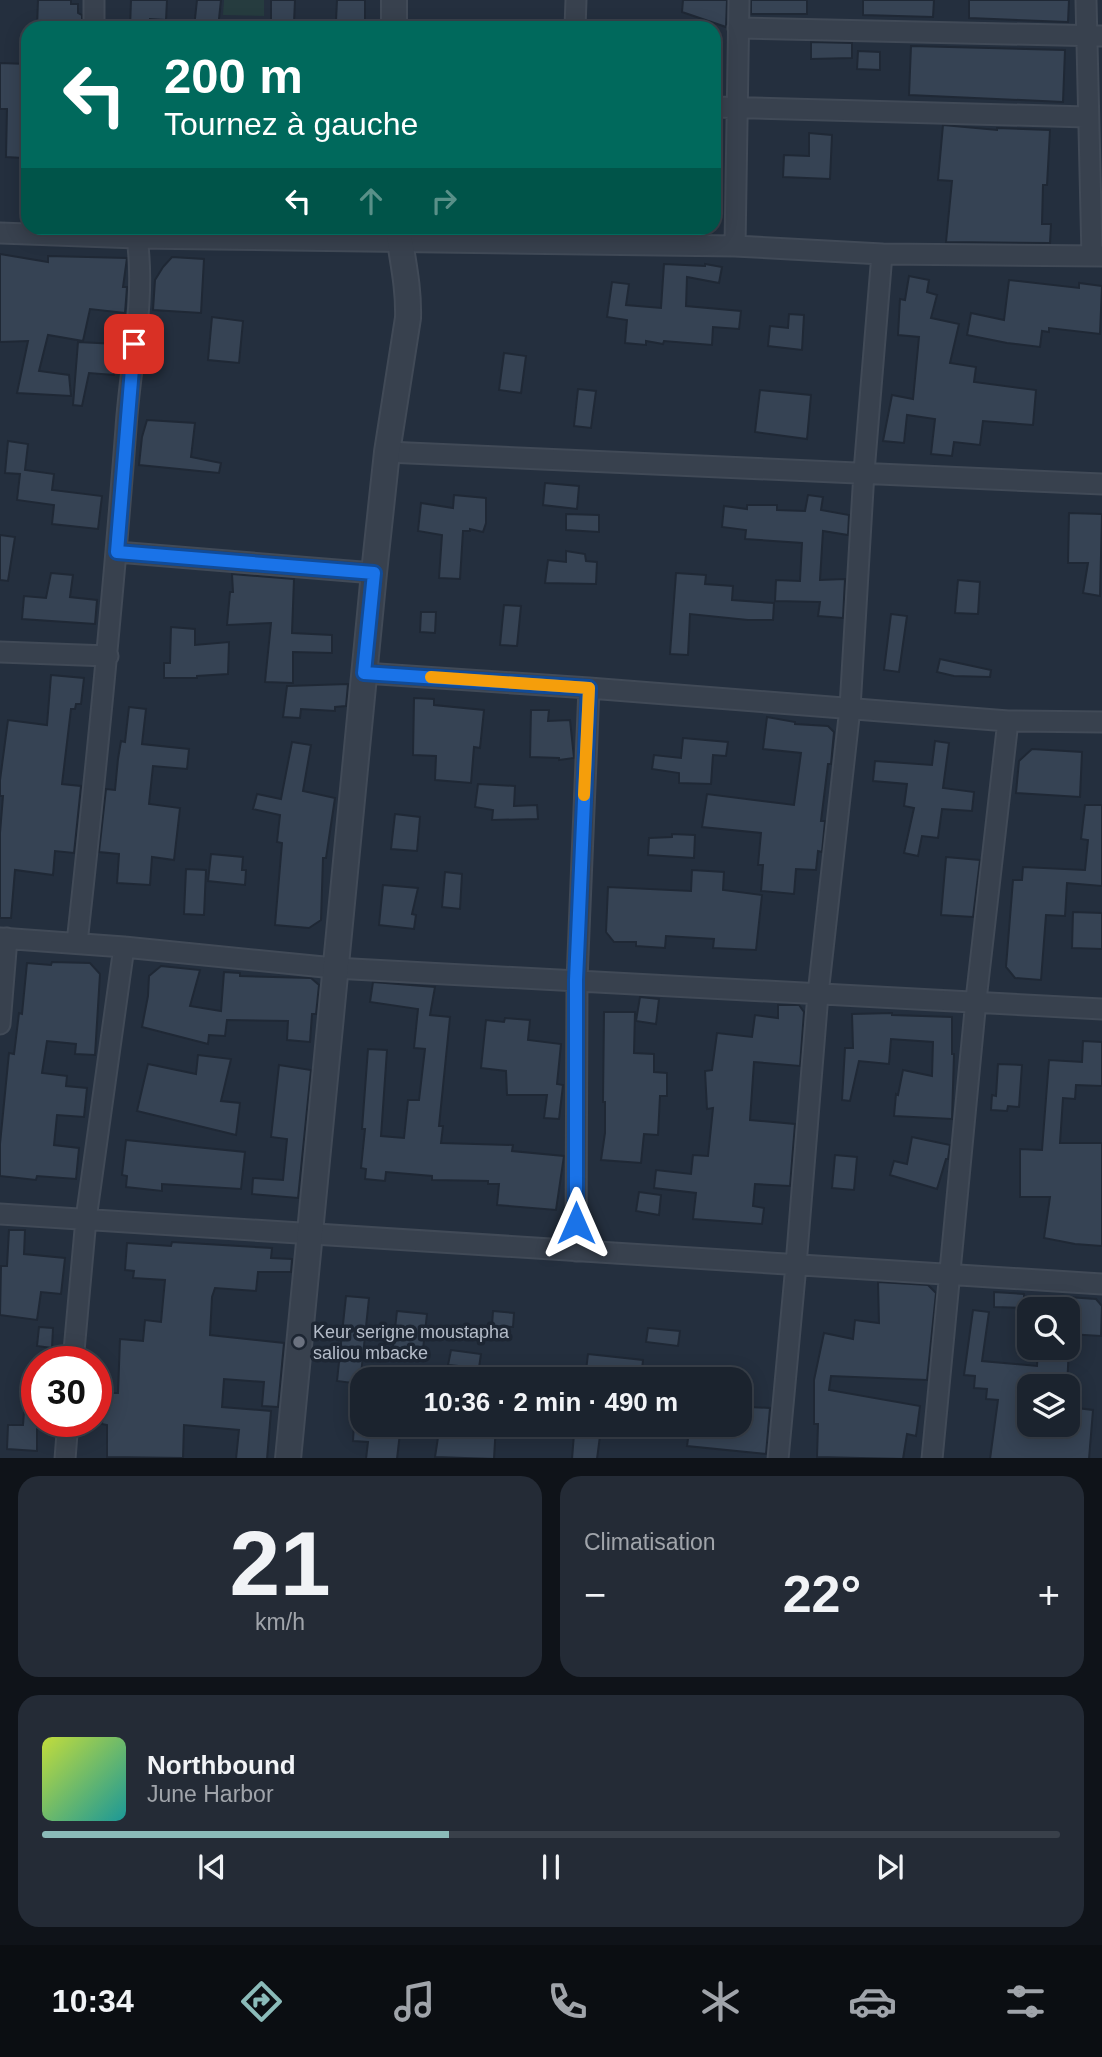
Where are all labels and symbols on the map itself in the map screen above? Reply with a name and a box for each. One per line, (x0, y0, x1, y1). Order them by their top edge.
pin (104, 314, 164, 374)
position arrow (539, 1186, 613, 1260)
place label: Keur serigne moustapha saliou mbacke (313, 1322, 510, 1363)
marker: Keur serigne moustapha saliou mbacke (291, 1334, 307, 1350)
speed limit sign: 30 (21, 1346, 112, 1437)

